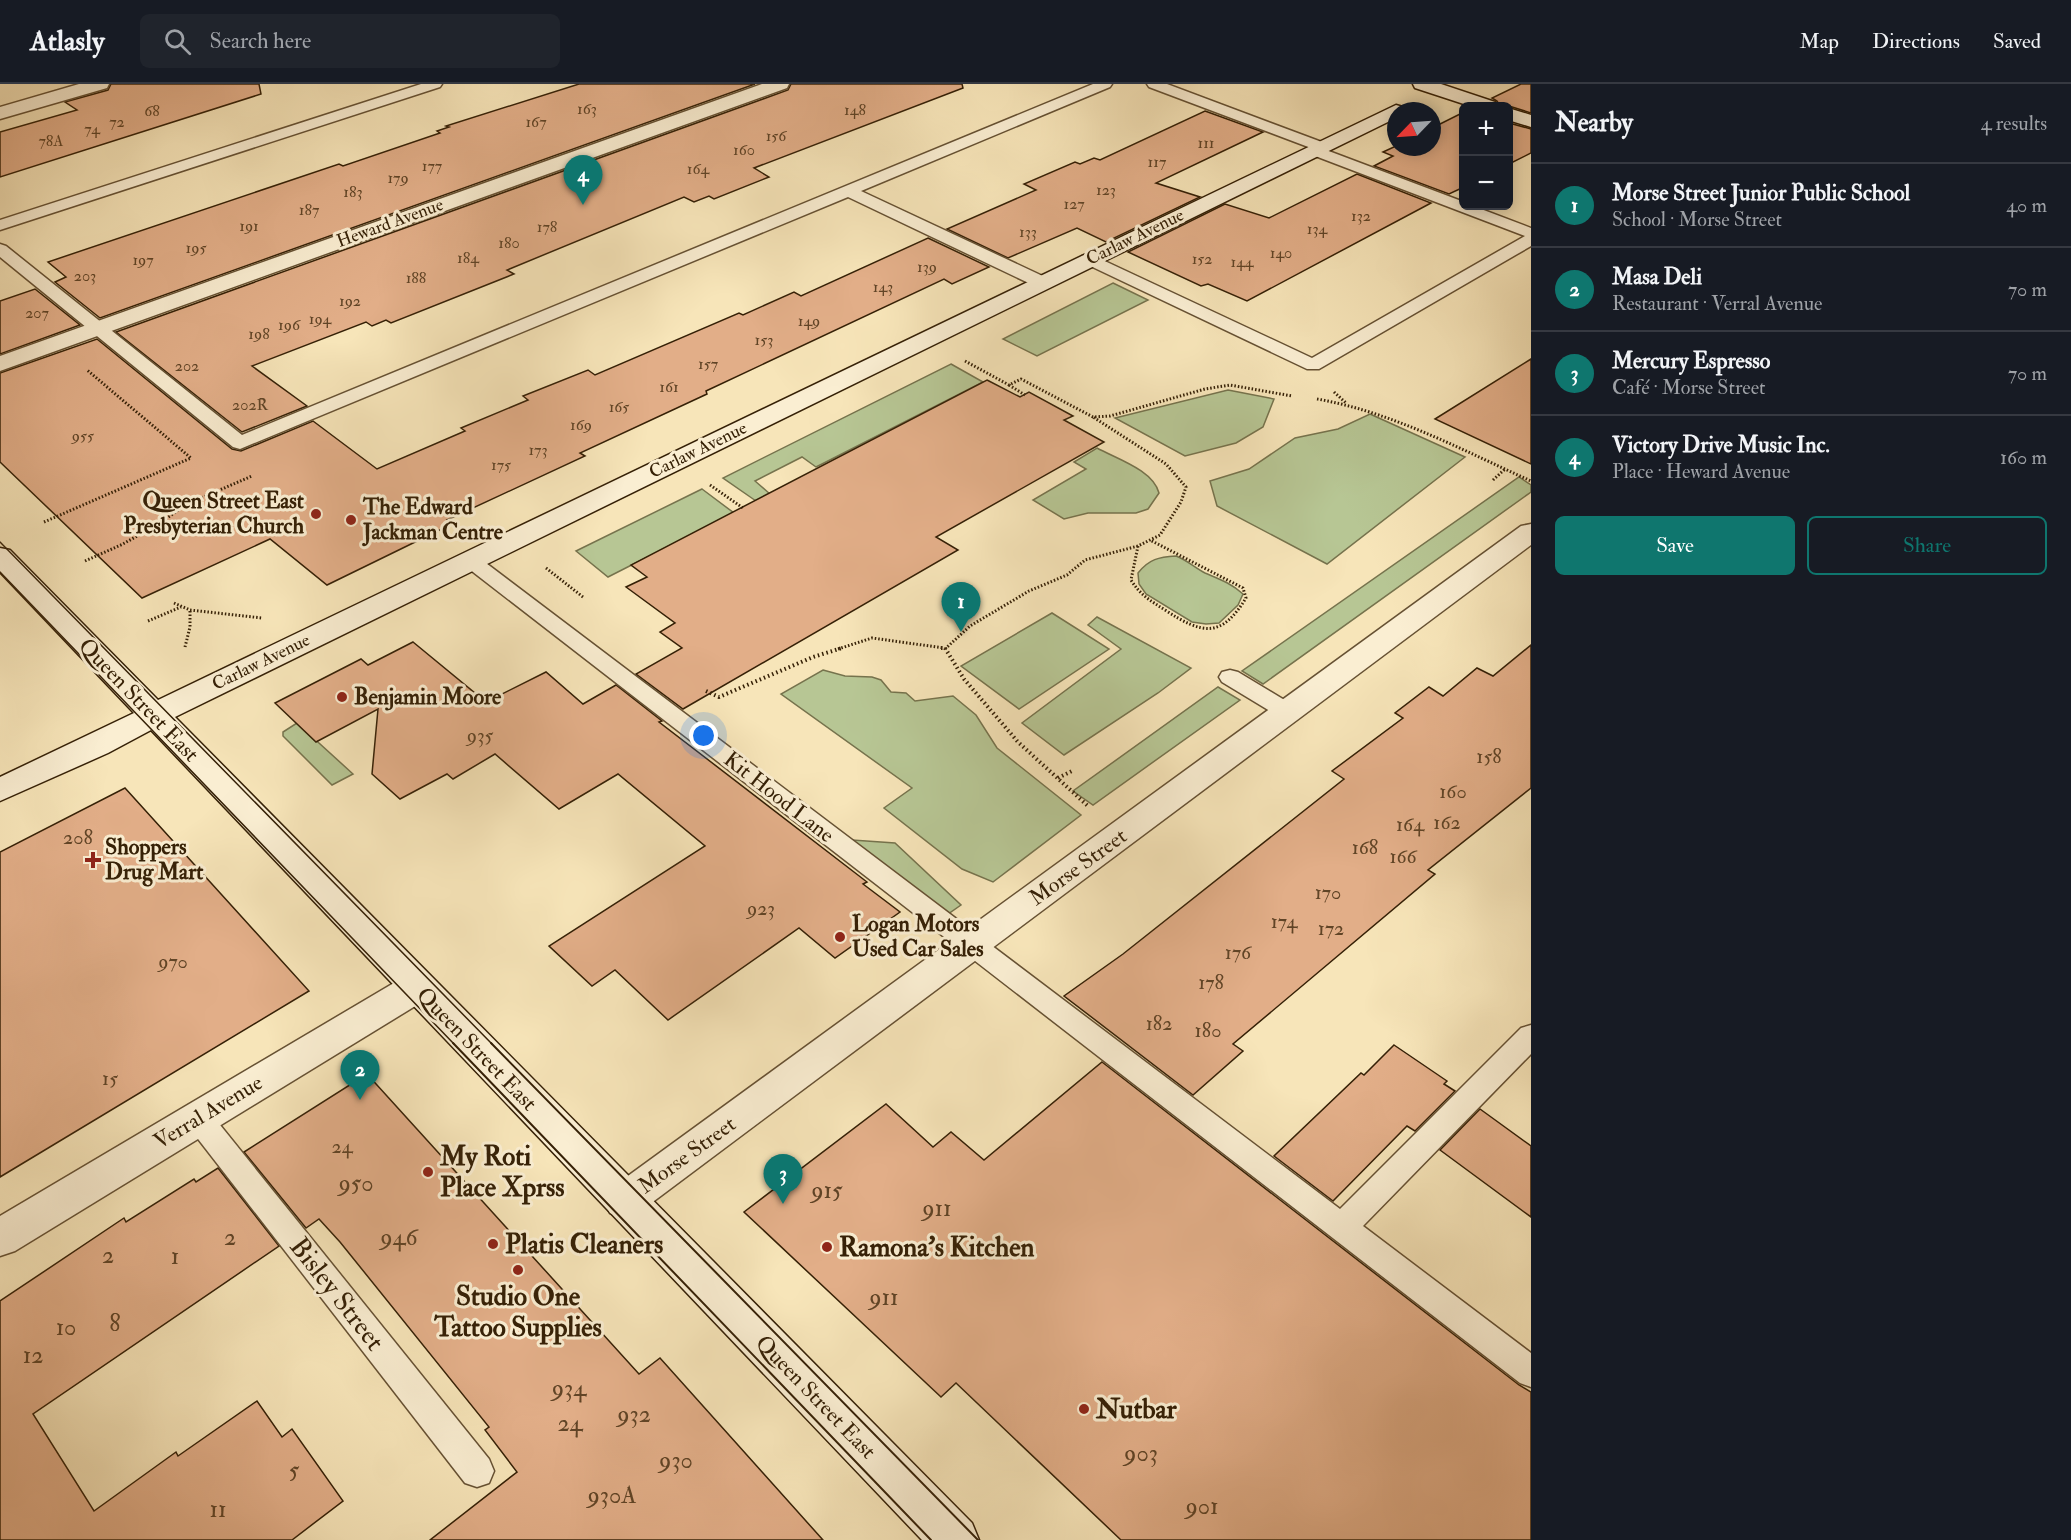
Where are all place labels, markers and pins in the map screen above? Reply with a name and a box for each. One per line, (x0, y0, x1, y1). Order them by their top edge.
pin: 4 (564, 156, 602, 205)
place label: Queen Street East Presbyterian Church (123, 487, 305, 541)
place label: The Edward Jackman Centre (362, 493, 504, 547)
marker: Queen Street East Presbyterian Church (309, 507, 323, 521)
marker: The Edward Jackman Centre (344, 513, 358, 527)
pin: 1 (942, 582, 980, 632)
place label: Benjamin Moore (354, 683, 502, 711)
marker: Benjamin Moore (335, 690, 349, 704)
place label: Shoppers Drug Mart (105, 833, 204, 887)
marker: Shoppers Drug Mart (86, 853, 100, 867)
place label: Logan Motors Used Car Sales (852, 910, 984, 963)
marker: Logan Motors Used Car Sales (833, 930, 847, 944)
pin: 2 (340, 1050, 380, 1100)
place label: My Roti Place Xprss (439, 1140, 565, 1205)
pin: 3 (764, 1154, 802, 1204)
marker: My Roti Place Xprss (421, 1165, 435, 1179)
place label: Platis Cleaners (505, 1228, 663, 1261)
place label: Ramona's Kitchen (839, 1231, 1035, 1264)
marker: Platis Cleaners (486, 1237, 500, 1251)
marker: Ramona's Kitchen (820, 1240, 834, 1254)
marker: Studio One Tattoo Supplies (511, 1263, 525, 1277)
place label: Studio One Tattoo Supplies (433, 1280, 602, 1345)
place label: Nutbar (1095, 1393, 1178, 1426)
marker: Nutbar (1077, 1402, 1091, 1416)

